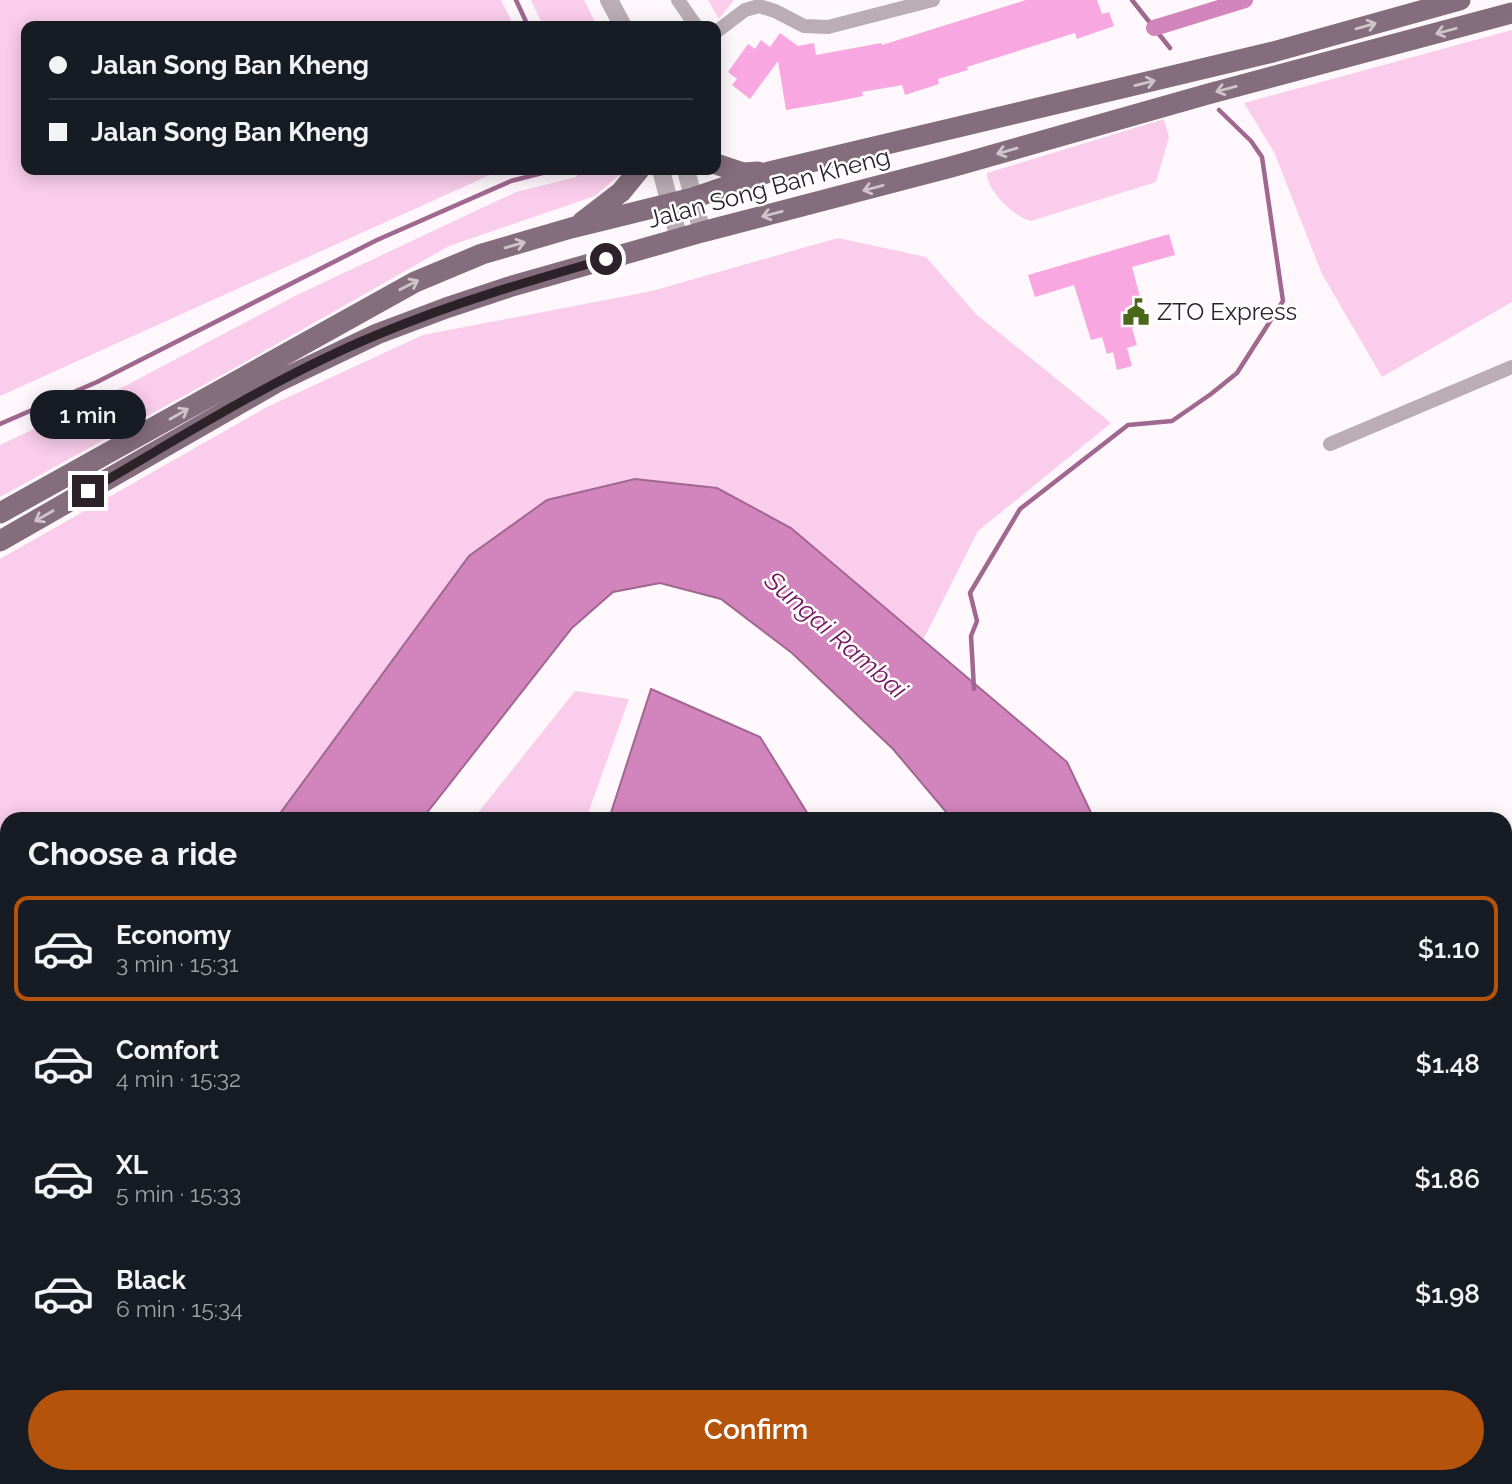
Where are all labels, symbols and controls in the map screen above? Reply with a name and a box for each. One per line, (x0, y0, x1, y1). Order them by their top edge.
one-way arrow (1354, 19, 1376, 32)
one-way arrow (1435, 25, 1458, 38)
text: Jalan Song Ban Kheng (91, 50, 369, 80)
one-way arrow (1134, 76, 1156, 89)
one-way arrow (1215, 83, 1238, 96)
text: Jalan Song Ban Kheng (91, 117, 369, 147)
street label: Jalan Song Ban Kheng (645, 141, 893, 234)
one-way arrow (997, 146, 1019, 159)
one-way arrow (862, 182, 885, 195)
one-way arrow (761, 208, 784, 221)
one-way arrow (504, 237, 526, 250)
route start (590, 243, 622, 275)
one-way arrow (398, 277, 419, 291)
public building icon: ZTO Express (1121, 297, 1151, 327)
place label: ZTO Express (1157, 297, 1297, 326)
callout: 1 min (30, 390, 146, 438)
text: 1 min (59, 401, 117, 428)
one-way arrow (168, 407, 189, 420)
route end (72, 475, 104, 507)
one-way arrow (34, 510, 55, 523)
water label: Sungai Rambai (758, 565, 914, 706)
text: Choose a ride (28, 835, 237, 872)
icon: car (32, 917, 95, 980)
text: Economy (116, 920, 231, 950)
text: $1.10 (1418, 934, 1480, 964)
text: 3 min · 15:31 (116, 950, 239, 977)
icon: car (32, 1032, 95, 1095)
text: Comfort (116, 1035, 219, 1065)
text: $1.48 (1416, 1049, 1480, 1079)
text: 4 min · 15:32 (116, 1065, 241, 1092)
icon: car (32, 1147, 95, 1210)
text: XL (116, 1150, 148, 1180)
text: $1.86 (1414, 1164, 1480, 1194)
text: 5 min · 15:33 (116, 1180, 241, 1207)
icon: car (32, 1262, 95, 1325)
text: Black (116, 1265, 186, 1295)
text: $1.98 (1415, 1279, 1480, 1309)
text: 6 min · 15:34 (116, 1295, 243, 1322)
button: Confirm (28, 1390, 1484, 1470)

